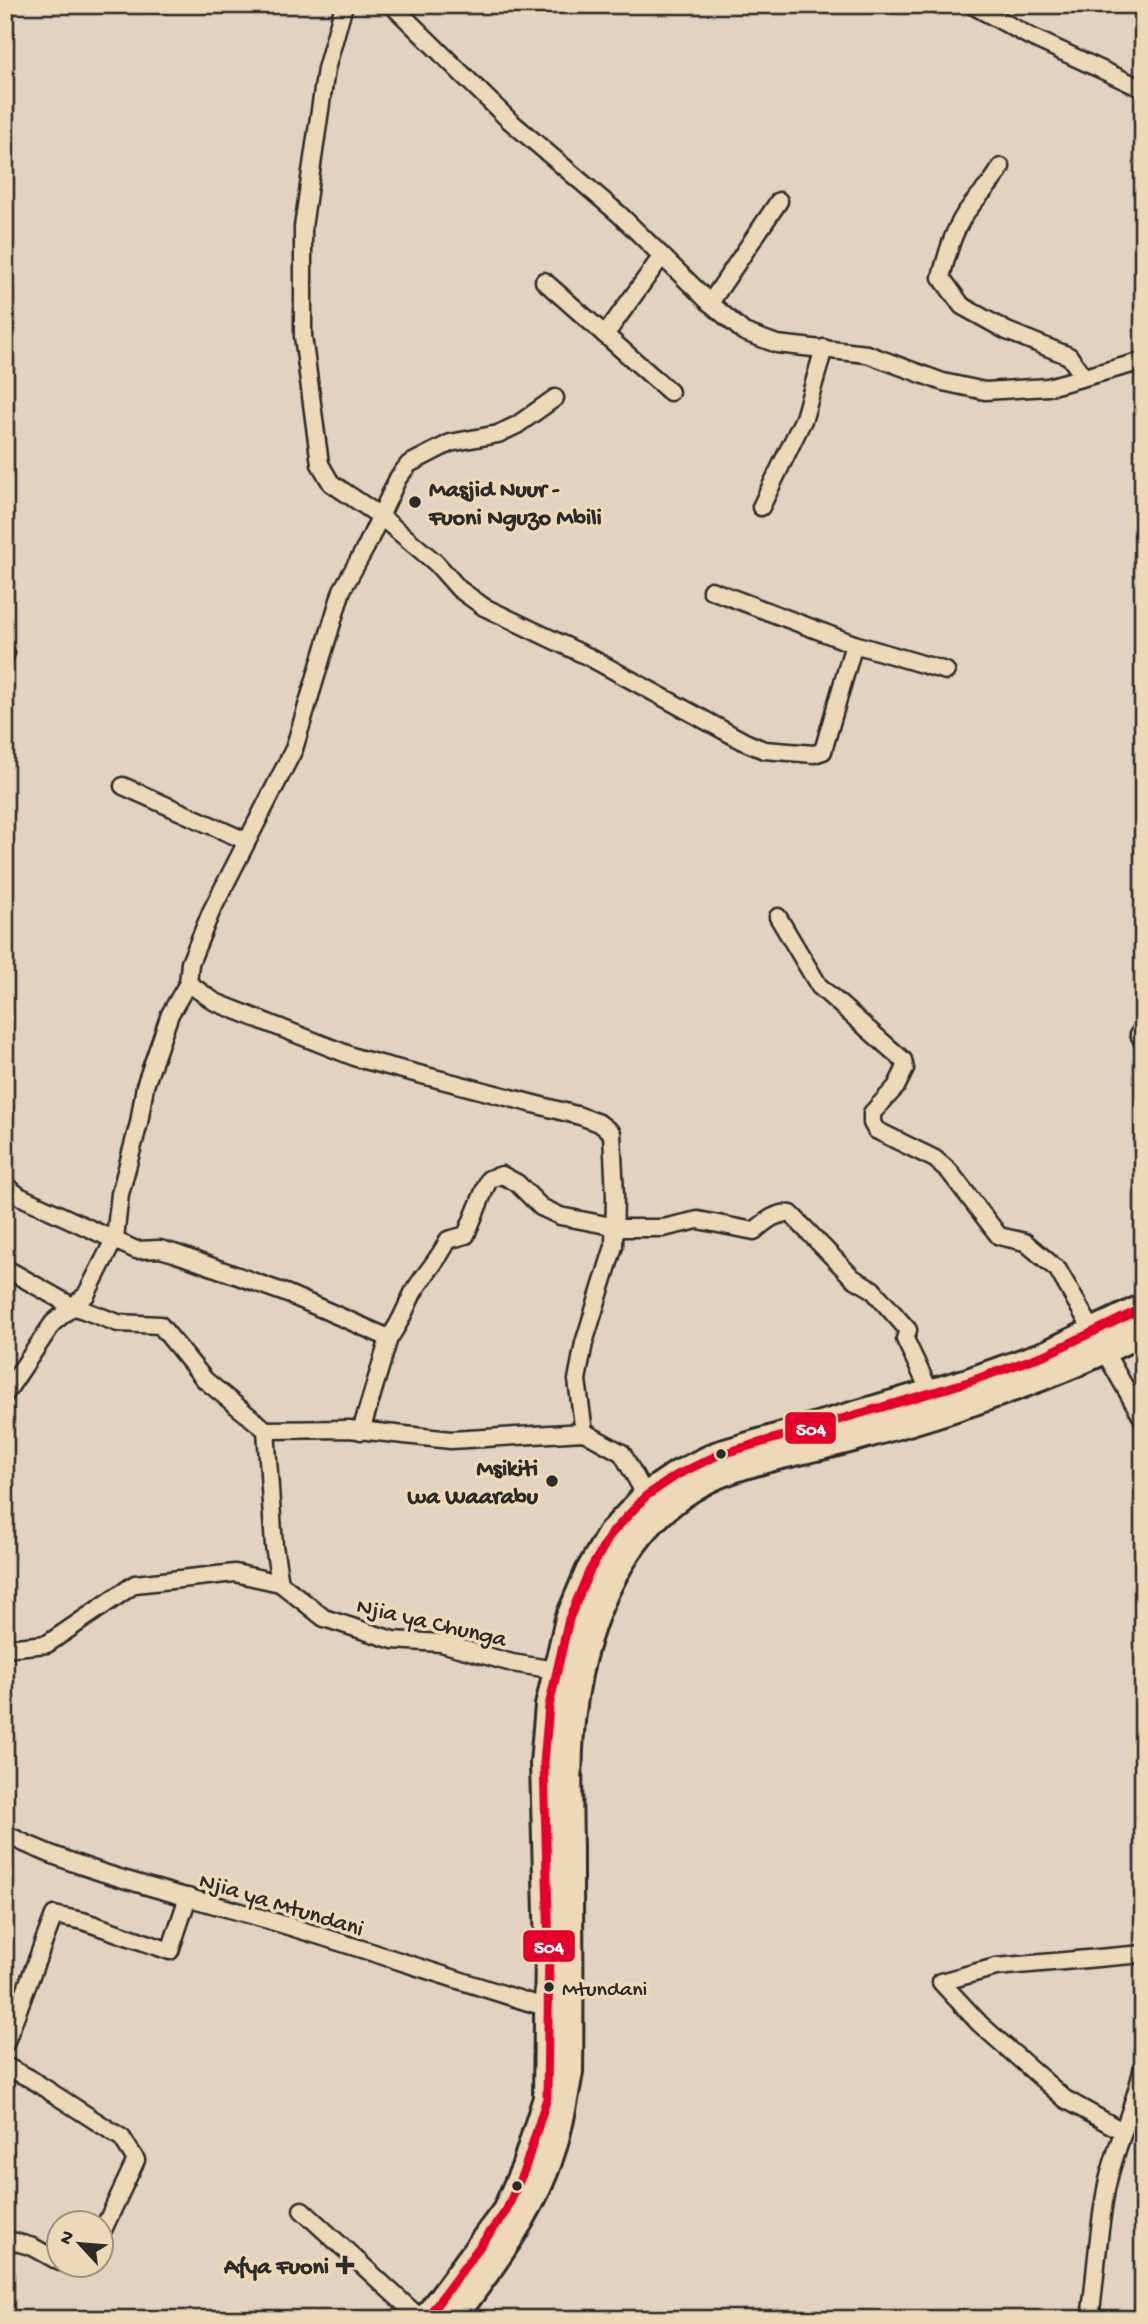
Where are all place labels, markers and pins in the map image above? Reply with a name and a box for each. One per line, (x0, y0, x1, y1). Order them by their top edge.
place label: Masjid Nuur - Fuoni Nguzo Mbili (428, 477, 602, 534)
marker: Masjid Nuur - Fuoni Nguzo Mbili (407, 494, 423, 510)
unlabelled marker (714, 1447, 728, 1461)
place label: Msikiti wa Waarabu (408, 1456, 539, 1513)
marker: Msikiti wa Waarabu (544, 1473, 560, 1489)
place label: Mtundani (562, 1978, 647, 2004)
marker: Mtundani (542, 1980, 556, 1994)
unlabelled marker (510, 2179, 524, 2193)
place label: Afya Fuoni (223, 2254, 329, 2283)
marker: Afya Fuoni (335, 2255, 355, 2275)

